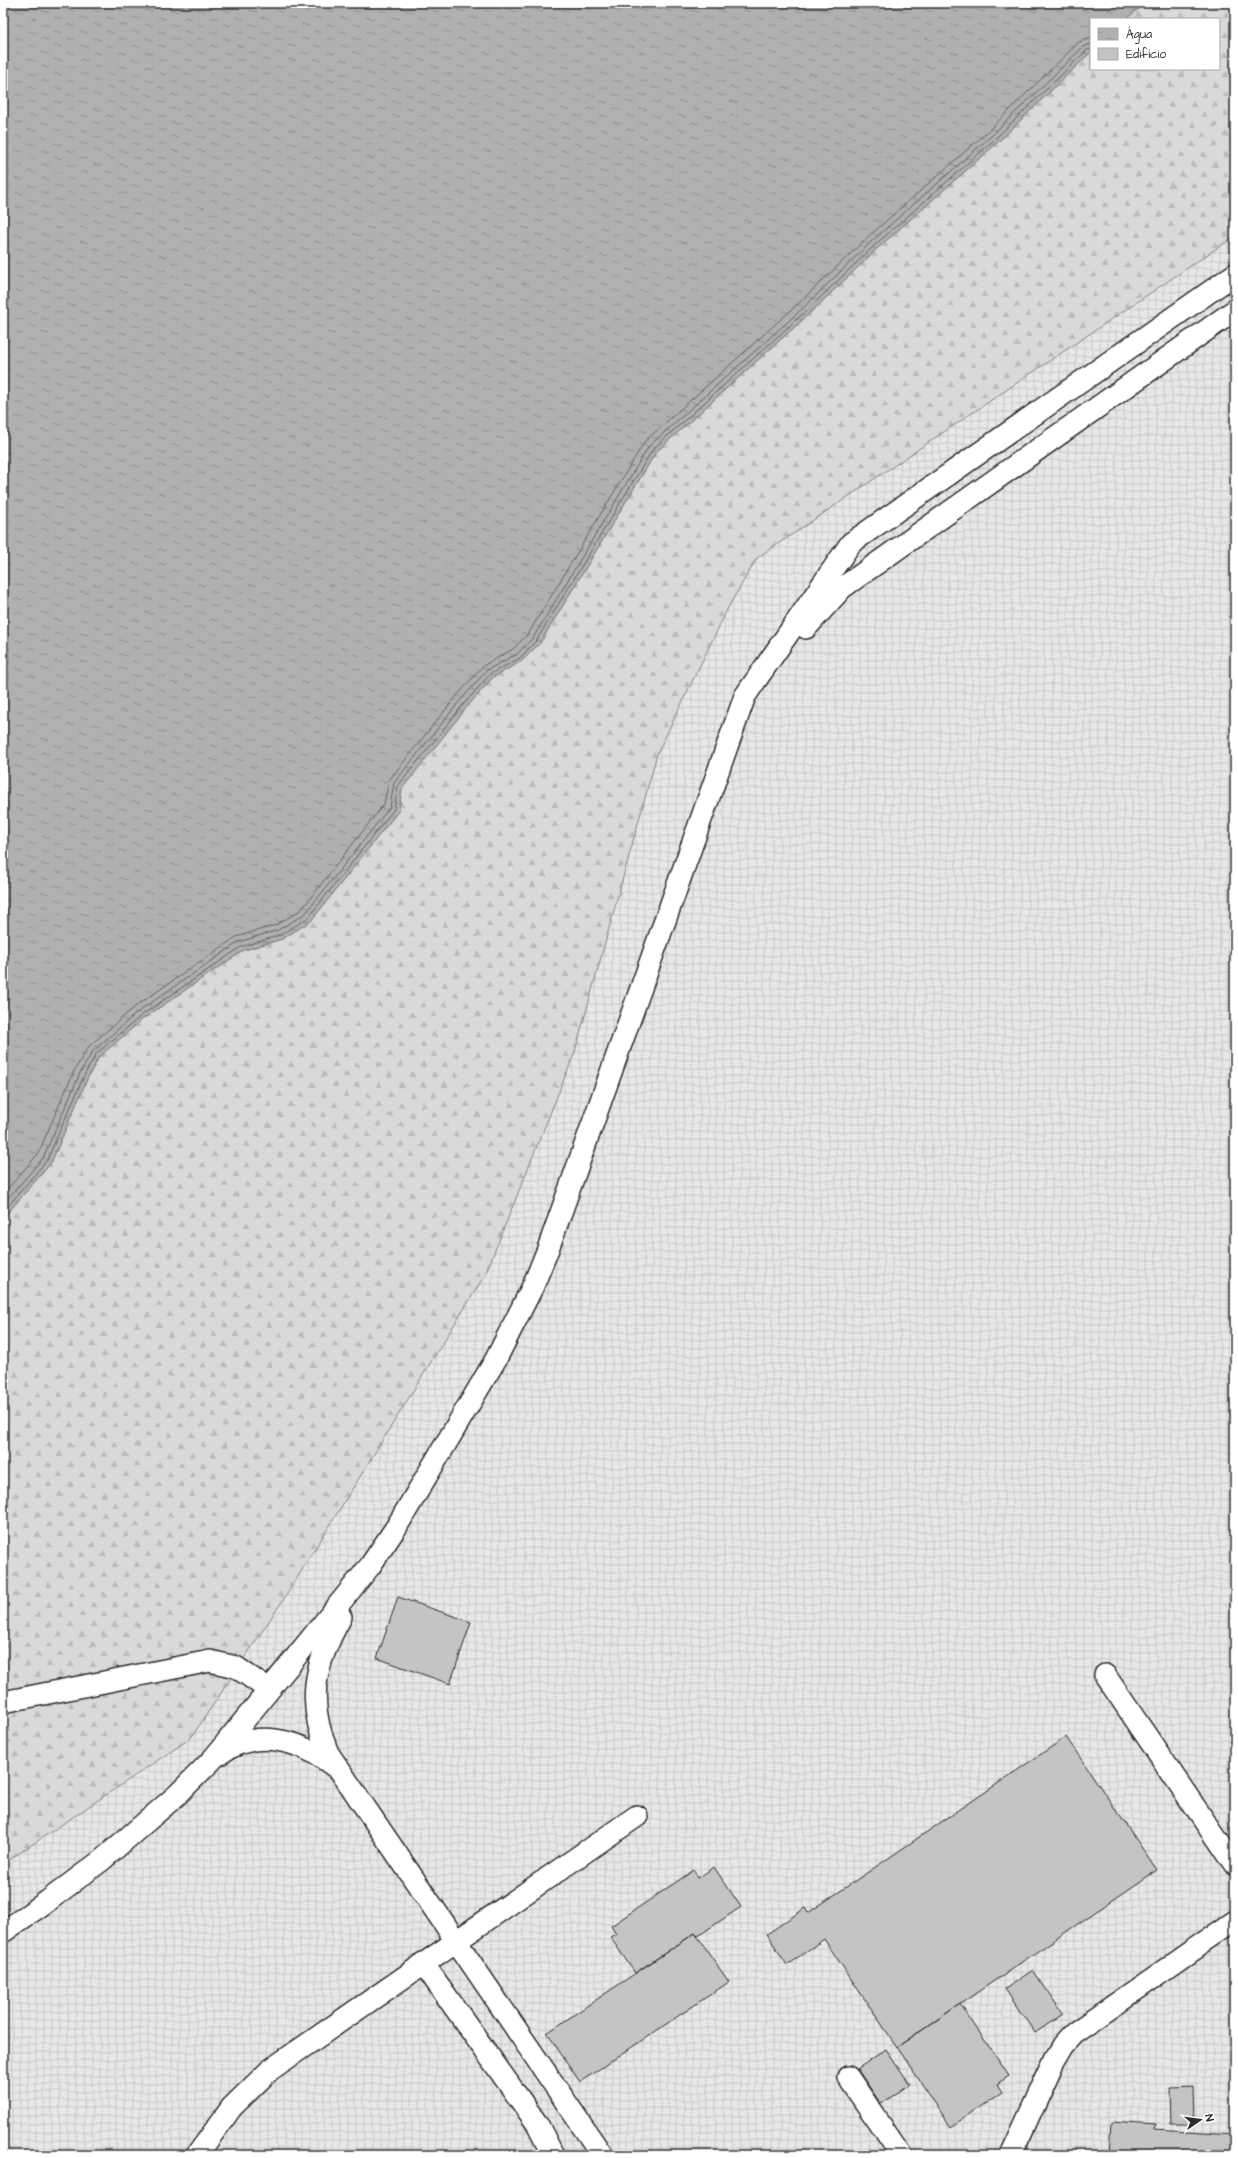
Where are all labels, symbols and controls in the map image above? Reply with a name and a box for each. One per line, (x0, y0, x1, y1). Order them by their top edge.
legend (1090, 18, 1220, 70)
text: Água (1126, 26, 1152, 44)
text: Edifício (1126, 46, 1166, 63)
north arrow (1180, 2100, 1220, 2140)
text: N (1201, 2113, 1217, 2123)

